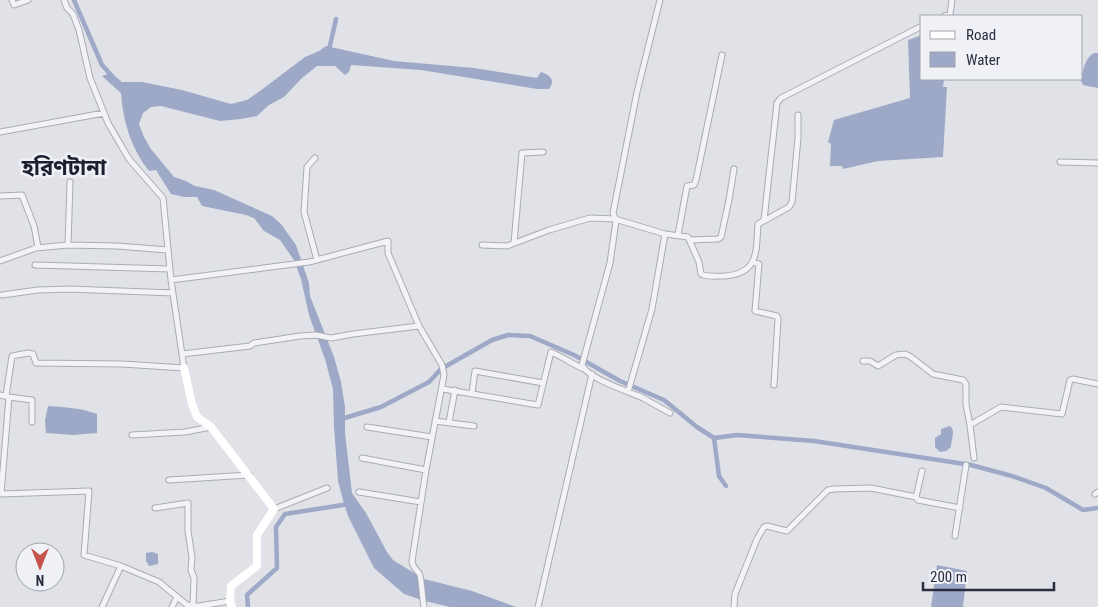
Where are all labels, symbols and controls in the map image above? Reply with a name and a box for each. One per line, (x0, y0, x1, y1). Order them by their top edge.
legend (920, 15, 1083, 80)
text: Road (966, 26, 996, 44)
text: Water (966, 51, 1001, 69)
district label: হরিণটানা (21, 155, 107, 180)
north arrow (15, 542, 65, 592)
scale bar (923, 560, 1054, 592)
text: 200 m (930, 568, 967, 586)
text: N (36, 572, 44, 588)

